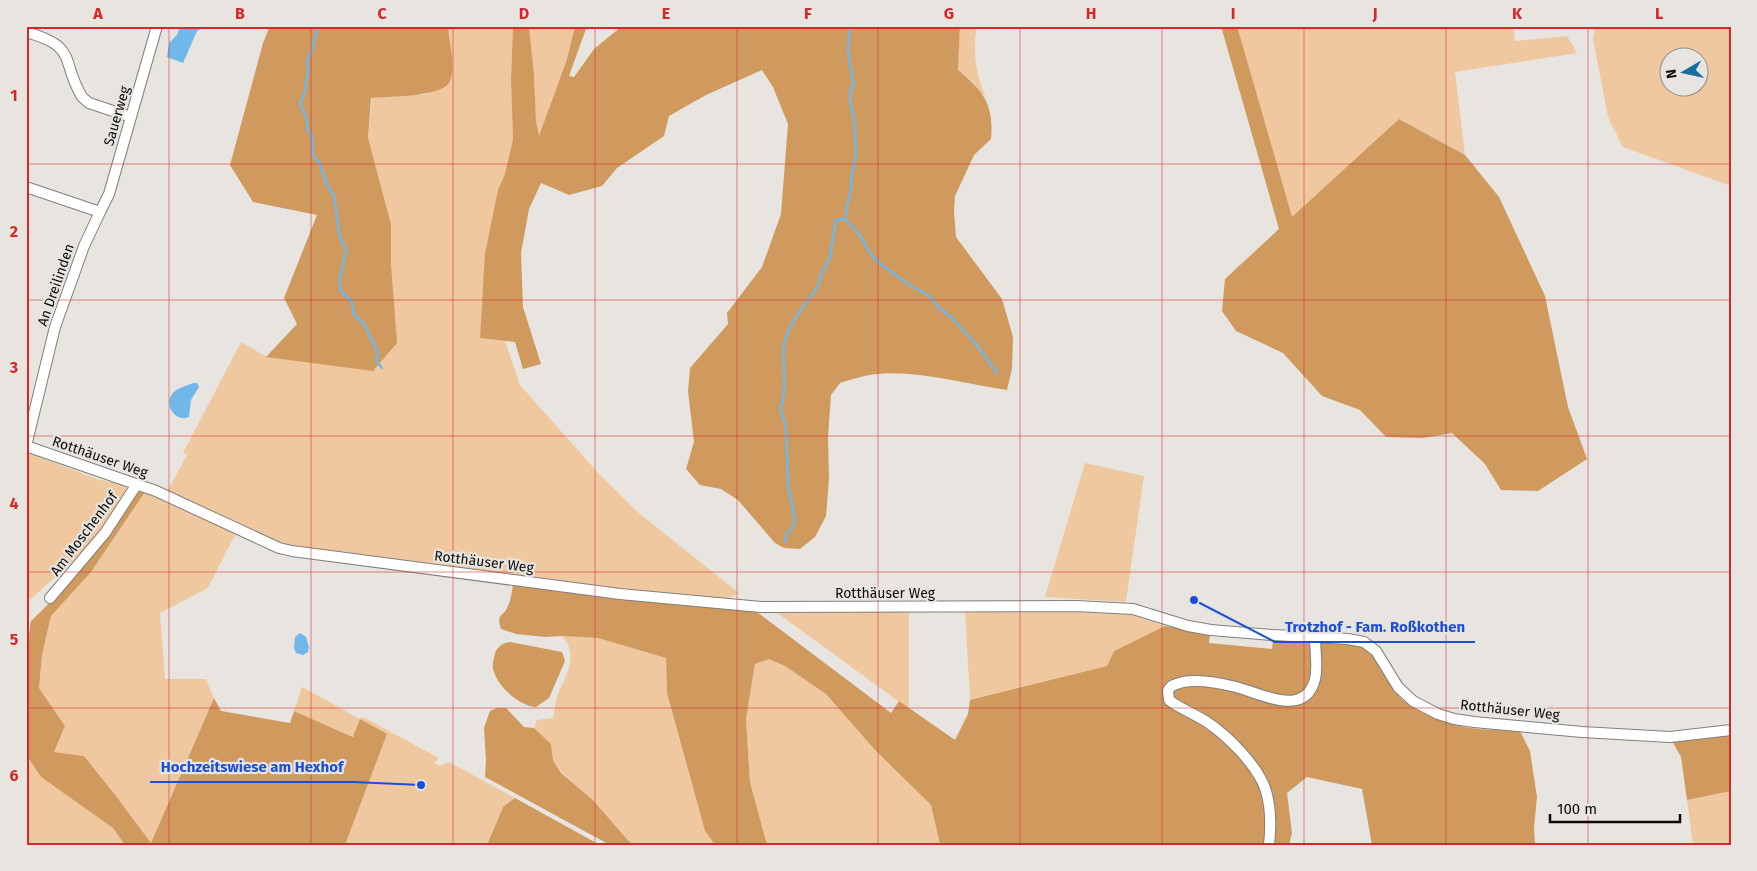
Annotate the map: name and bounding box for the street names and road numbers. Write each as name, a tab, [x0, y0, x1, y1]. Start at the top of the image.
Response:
street label: Sauerweg	[100, 83, 134, 148]
street label: An Dreilinden	[34, 242, 78, 328]
street label: Rotthäuser Weg	[50, 433, 151, 482]
street label: Am Moschenhof	[47, 487, 122, 580]
street label: Rotthäuser Weg	[433, 547, 535, 577]
street label: Rotthäuser Weg	[835, 585, 936, 602]
street label: Rotthäuser Weg	[1459, 696, 1561, 724]

